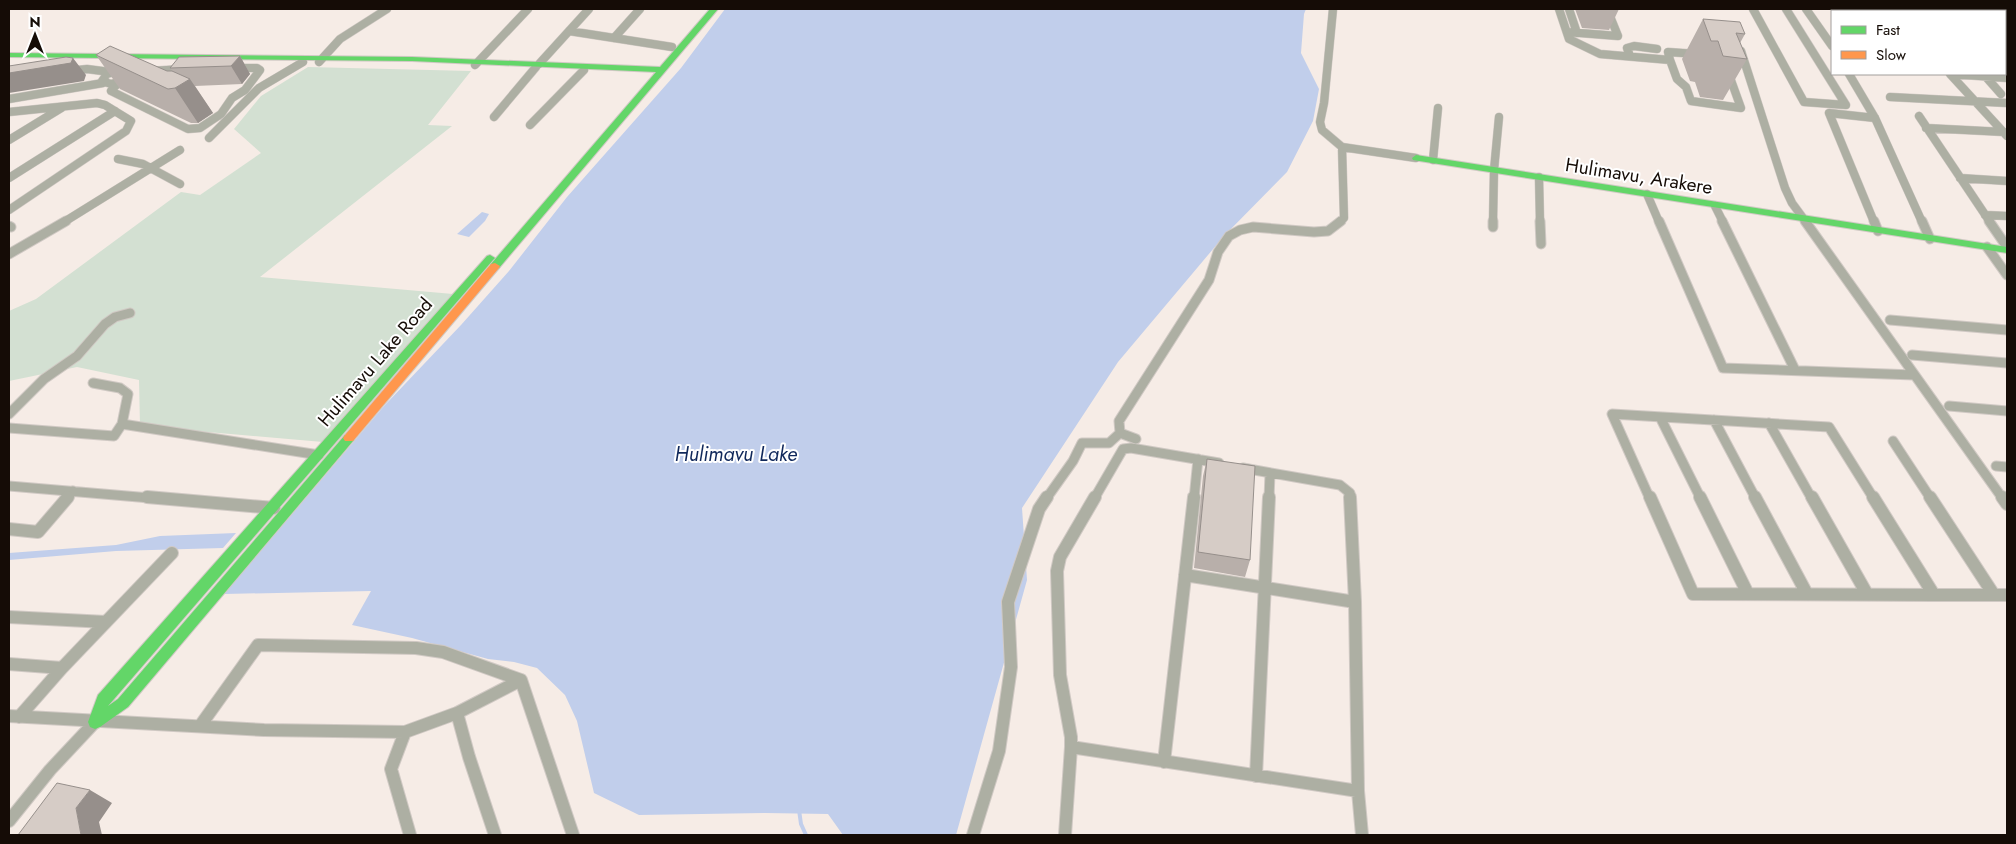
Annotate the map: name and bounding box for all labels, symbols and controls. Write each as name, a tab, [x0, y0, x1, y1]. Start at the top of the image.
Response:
north arrow	[10, 10, 60, 60]
legend	[1831, 10, 2006, 75]
text: N	[29, 12, 41, 32]
text: Fast	[1876, 19, 1900, 41]
text: Slow	[1876, 44, 1907, 66]
street label: Hulimavu, Arakere	[1563, 151, 1715, 201]
street label: Hulimavu Lake Road	[311, 292, 439, 432]
water label: Hulimavu Lake	[675, 440, 797, 469]

